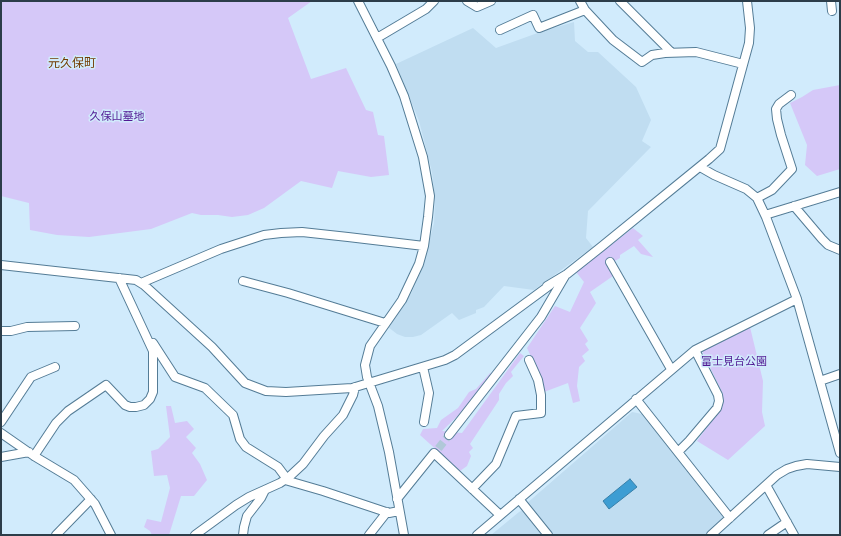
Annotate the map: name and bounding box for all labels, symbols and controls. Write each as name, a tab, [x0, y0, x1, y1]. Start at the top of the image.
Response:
district label: 元久保町	[48, 57, 96, 71]
park label: 久保山墓地	[90, 110, 144, 124]
park label: 富士見台公園	[701, 355, 767, 369]

